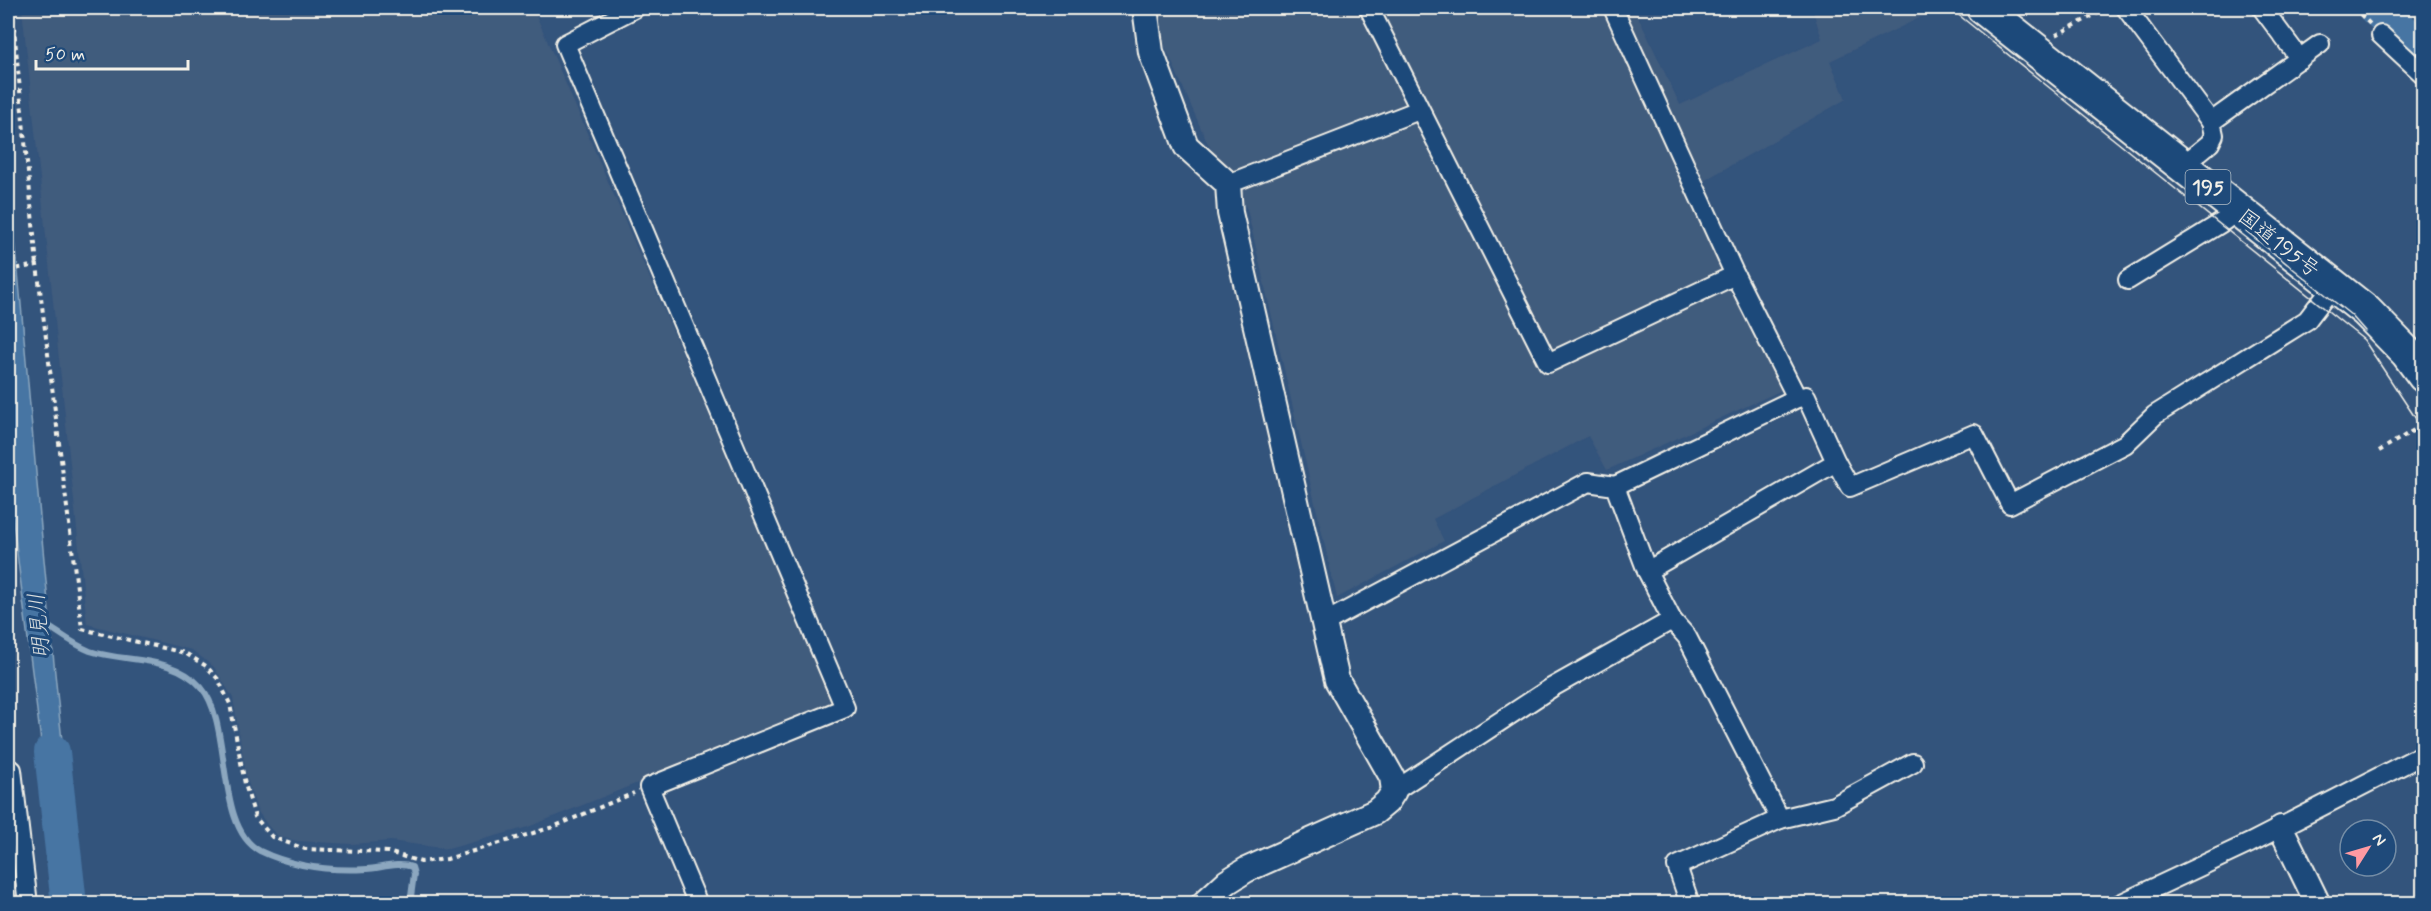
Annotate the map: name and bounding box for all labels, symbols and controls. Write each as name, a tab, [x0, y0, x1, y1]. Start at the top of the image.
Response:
scale bar	[36, 33, 188, 71]
text: 50 m	[45, 43, 85, 67]
road number: 195	[2186, 170, 2230, 204]
street label: 国道195号	[2232, 203, 2325, 285]
water label: 明見川	[23, 592, 57, 660]
north arrow	[2338, 818, 2398, 878]
text: N	[2367, 829, 2390, 850]

